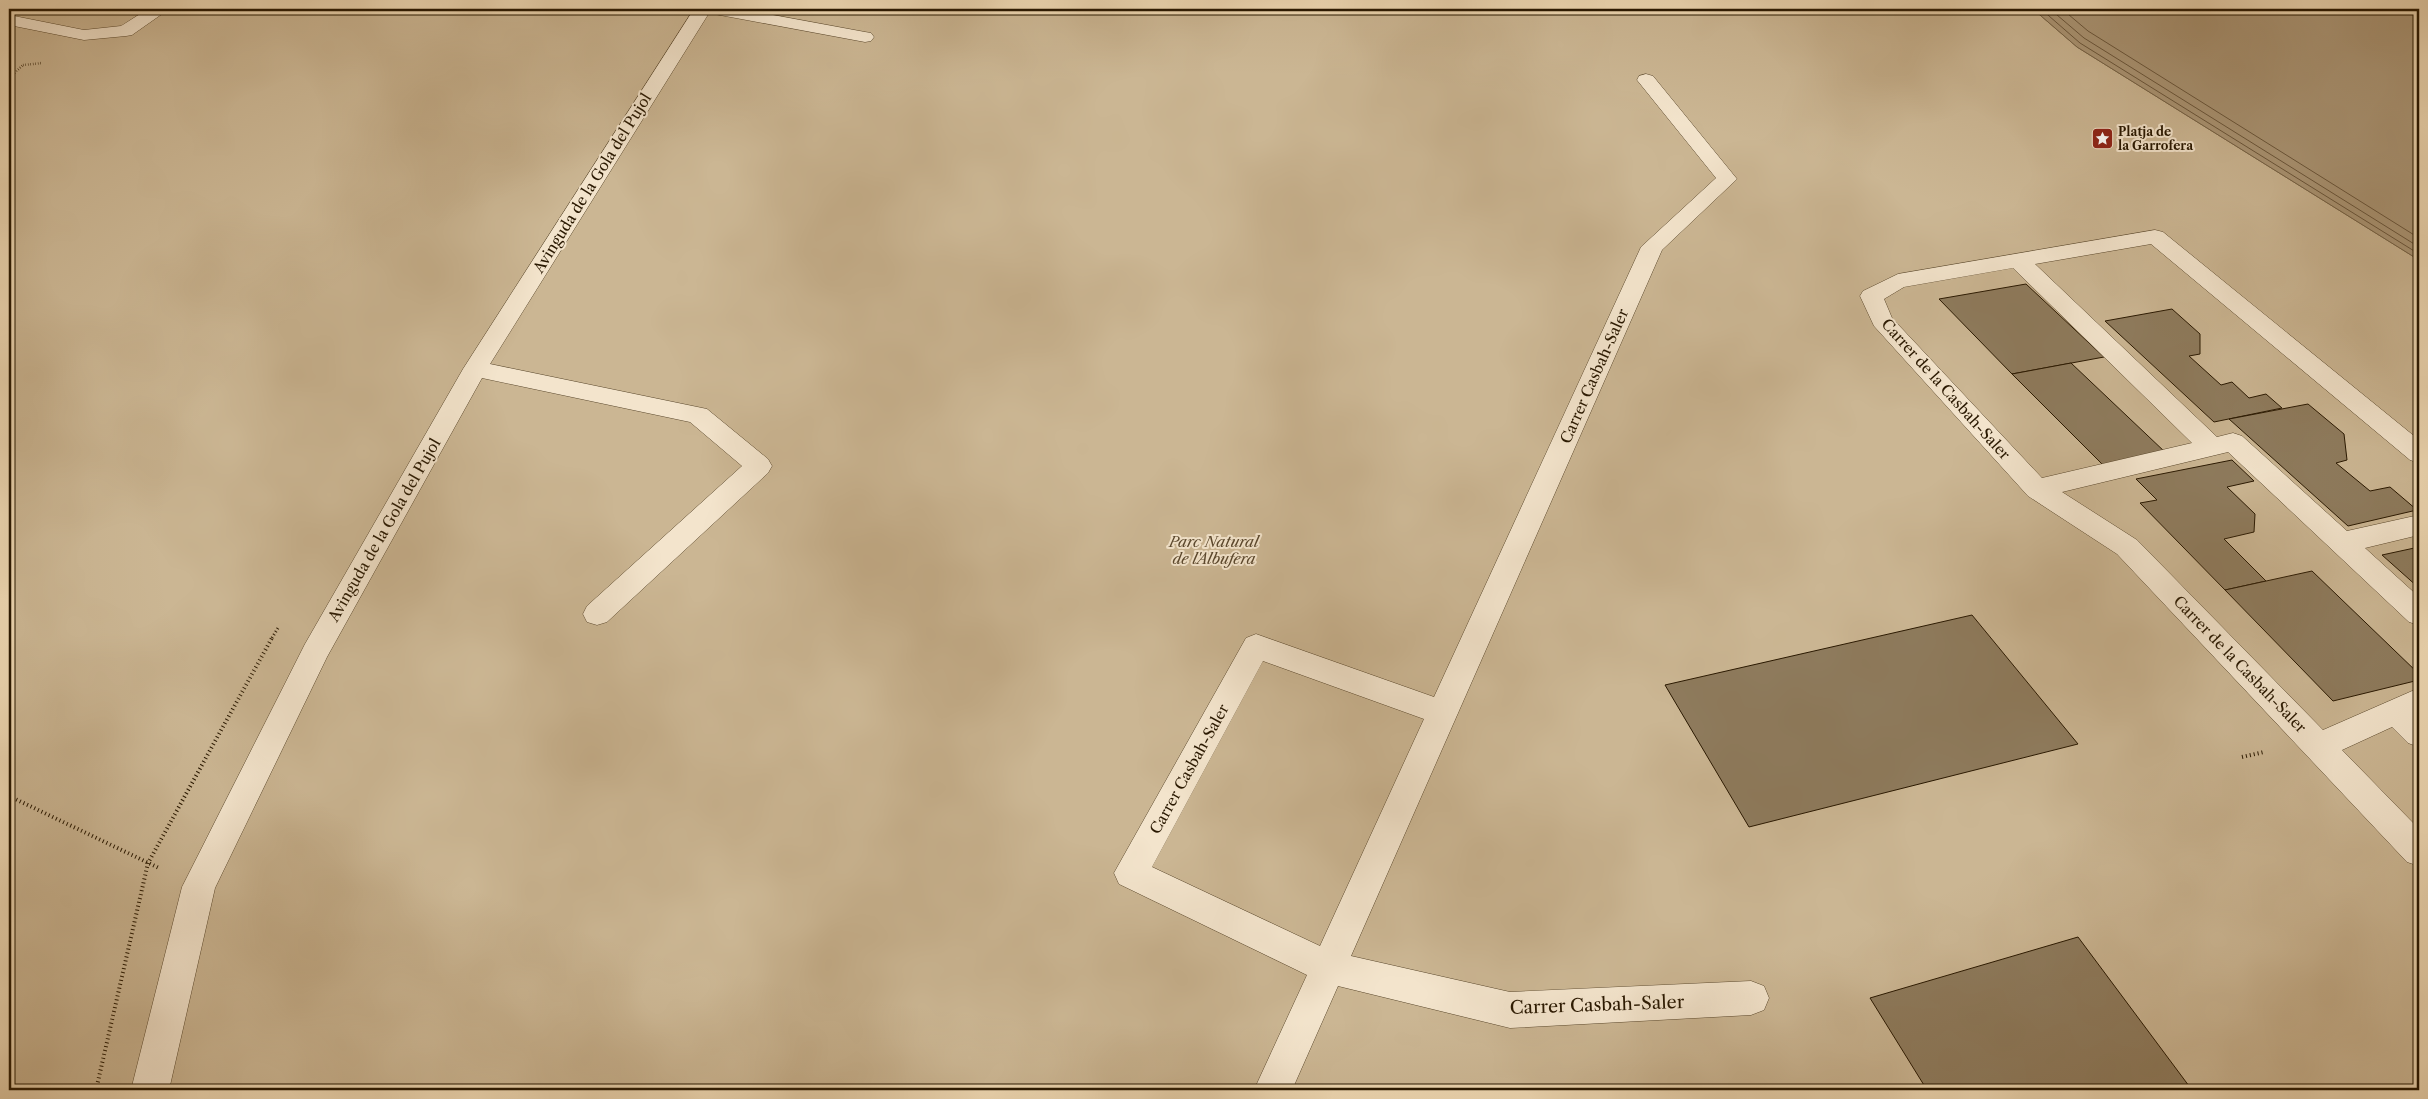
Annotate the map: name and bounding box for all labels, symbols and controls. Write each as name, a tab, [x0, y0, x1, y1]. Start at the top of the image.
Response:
street label: Avinguda de la Gola del Pujol	[528, 89, 656, 277]
place label: Platja de la Garrofera	[2118, 124, 2194, 153]
place icon: Platja de la Garrofera	[2090, 126, 2114, 150]
street label: Carrer Casbah-Saler	[1556, 305, 1633, 446]
street label: Carrer de la Casbah-Saler	[1878, 315, 2015, 464]
street label: Avinguda de la Gola del Pujol	[323, 434, 445, 626]
park label: Parc Natural de l'Albufera	[1168, 532, 1261, 568]
street label: Carrer de la Casbah-Saler	[2170, 591, 2311, 737]
street label: Carrer Casbah-Saler	[1145, 700, 1233, 837]
street label: Carrer Casbah-Saler	[1509, 991, 1685, 1019]

